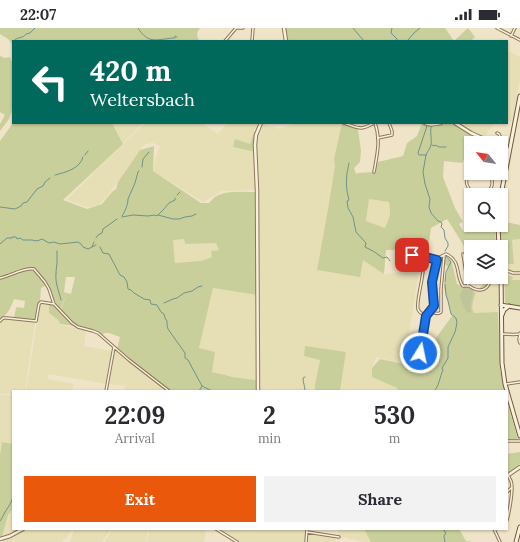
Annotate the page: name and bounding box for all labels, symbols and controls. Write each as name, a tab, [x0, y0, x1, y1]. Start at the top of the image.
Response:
text: 22:07	[20, 5, 56, 24]
text: 420 m	[90, 53, 171, 89]
icon: left	[24, 56, 76, 108]
text: Weltersbach	[90, 88, 195, 111]
north arrow	[464, 136, 508, 180]
map controls	[464, 136, 508, 284]
button: search	[464, 188, 508, 232]
pin	[395, 238, 429, 272]
button: layers	[464, 240, 508, 284]
icon: arrive	[401, 244, 423, 266]
position arrow	[399, 332, 441, 374]
text: 22:09	[105, 400, 165, 431]
text: 2	[263, 400, 276, 431]
text: 530	[374, 400, 415, 431]
text: Arrival	[115, 430, 155, 447]
text: min	[258, 430, 281, 447]
text: m	[389, 430, 400, 447]
button: Exit	[24, 476, 256, 522]
button: Share	[264, 476, 496, 522]

